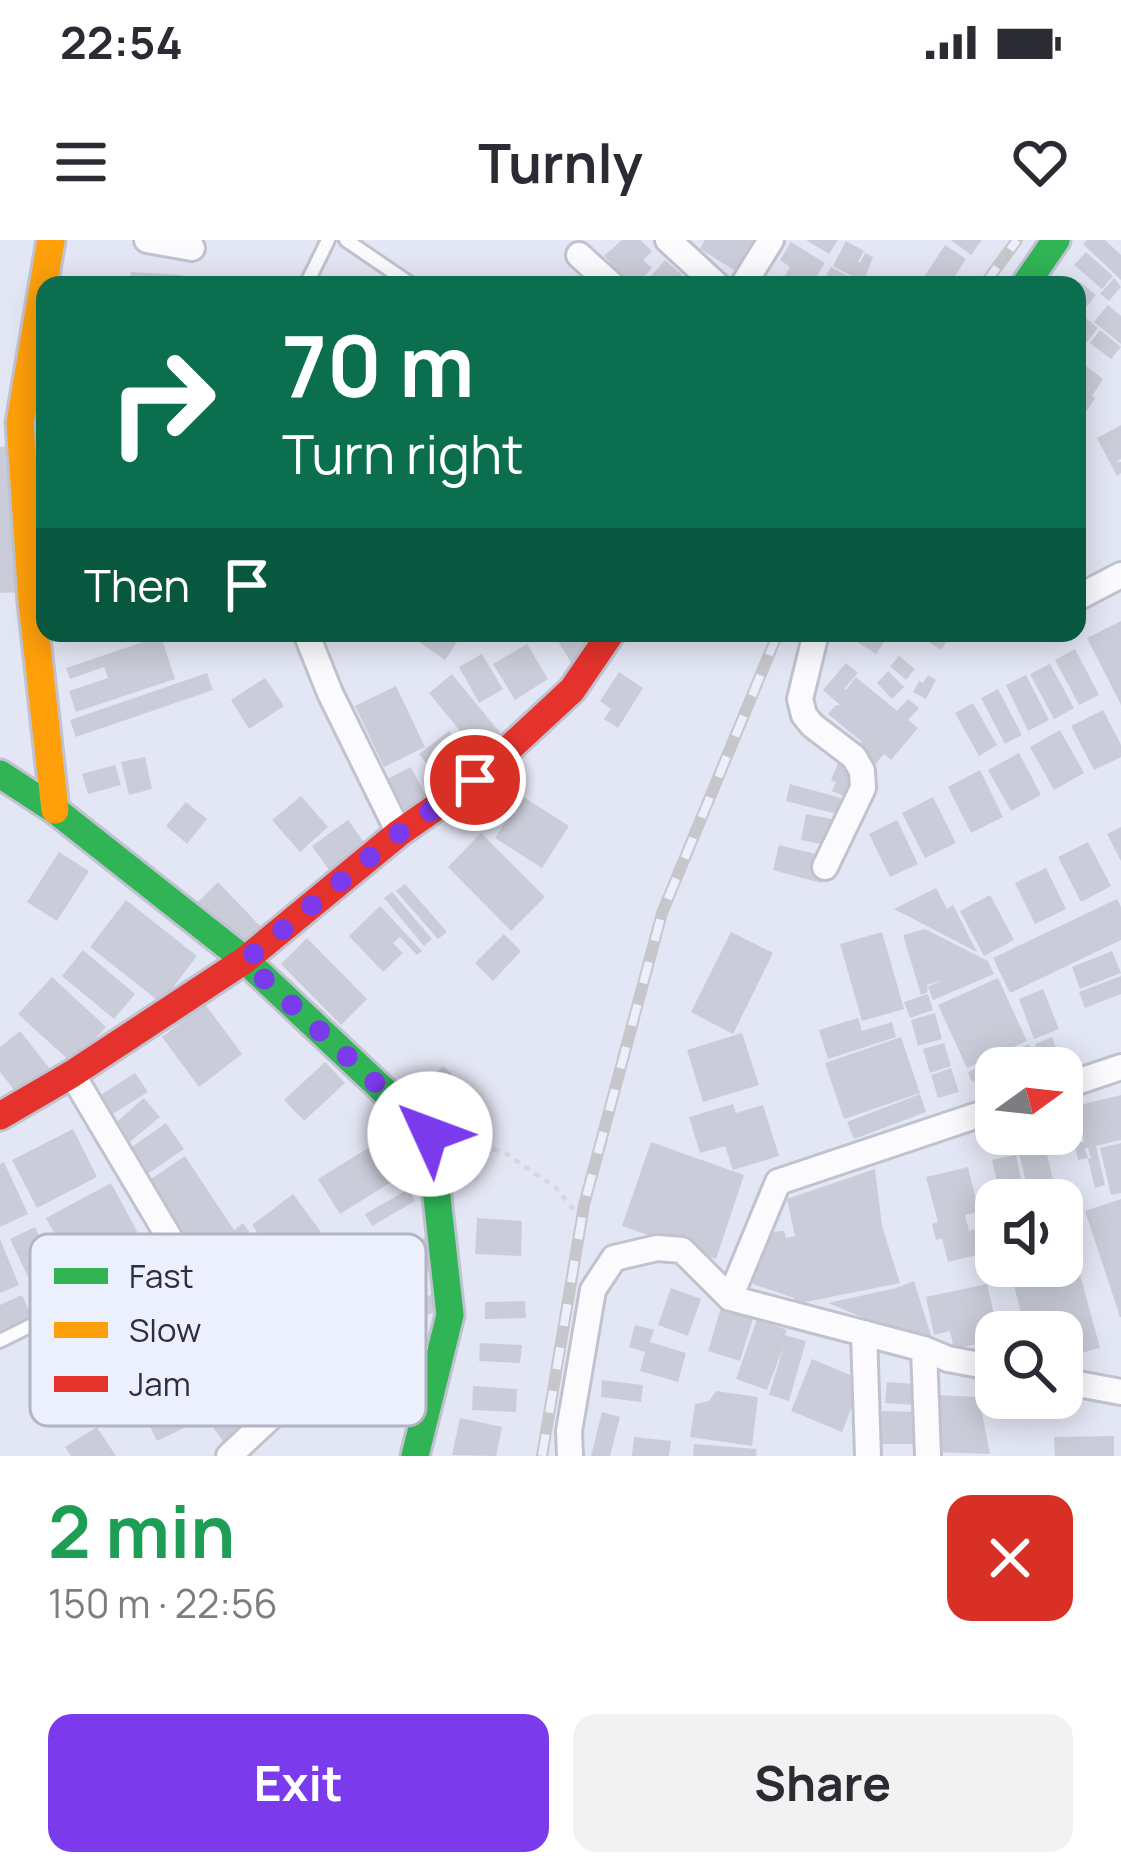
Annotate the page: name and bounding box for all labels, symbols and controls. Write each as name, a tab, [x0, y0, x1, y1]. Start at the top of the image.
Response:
text: 22:54	[60, 11, 183, 73]
text: Turnly	[478, 125, 643, 199]
icon: menu	[48, 129, 114, 195]
icon: heart	[1007, 129, 1073, 195]
text: 70 m	[282, 307, 474, 422]
icon: right	[84, 324, 240, 480]
text: Turn right	[282, 416, 524, 490]
icon: arrive	[214, 552, 280, 618]
text: Then	[84, 554, 190, 616]
pin	[424, 729, 526, 831]
icon: arrive	[442, 747, 508, 813]
north arrow	[975, 1047, 1083, 1155]
map controls	[975, 1047, 1083, 1419]
position arrow	[367, 1071, 493, 1197]
button: sound	[975, 1179, 1083, 1287]
legend	[30, 1234, 426, 1426]
text: Fast	[129, 1253, 194, 1298]
text: Slow	[129, 1307, 201, 1352]
button: search	[975, 1311, 1083, 1419]
text: Jam	[129, 1361, 191, 1406]
text: 2 min	[48, 1481, 235, 1580]
button: close	[947, 1495, 1073, 1621]
text: 150 m · 22:56	[48, 1576, 278, 1630]
button: Exit	[48, 1714, 549, 1852]
button: Share	[573, 1714, 1073, 1852]

